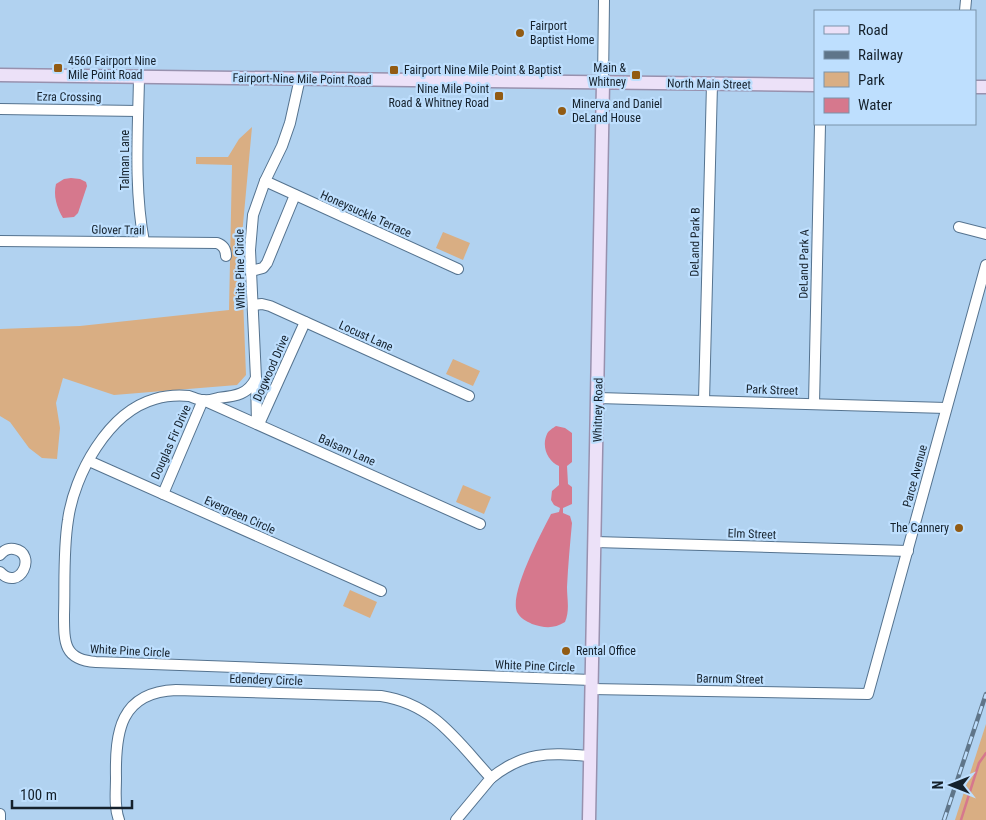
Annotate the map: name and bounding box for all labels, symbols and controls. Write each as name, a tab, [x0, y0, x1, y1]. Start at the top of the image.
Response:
legend	[814, 10, 976, 125]
place label: Fairport Baptist Home	[530, 19, 595, 47]
text: Road	[858, 21, 888, 39]
marker: Fairport Baptist Home	[514, 27, 526, 39]
text: Railway	[858, 46, 903, 64]
place label: 4560 Fairport Nine Mile Point Road	[68, 54, 156, 82]
place label: Main & Whitney	[588, 61, 626, 89]
marker: 4560 Fairport Nine Mile Point Road	[52, 62, 64, 74]
place label: Fairport Nine Mile Point & Baptist	[404, 63, 562, 77]
marker: Fairport Nine Mile Point & Baptist	[388, 64, 400, 76]
marker: Main & Whitney	[630, 69, 642, 81]
street label: Fairport-Nine Mile Point Road	[232, 71, 372, 87]
text: Park	[858, 71, 885, 89]
street label: North Main Street	[667, 76, 751, 92]
place label: Nine Mile Point Road & Whitney Road	[388, 82, 489, 110]
street label: Ezra Crossing	[36, 89, 102, 105]
marker: Nine Mile Point Road & Whitney Road	[493, 90, 505, 102]
text: Water	[858, 96, 893, 114]
place label: Minerva and Daniel DeLand House	[572, 97, 662, 125]
marker: Minerva and Daniel DeLand House	[556, 105, 568, 117]
street label: Talman Lane	[118, 129, 132, 190]
street label: Honeysuckle Terrace	[318, 188, 414, 241]
street label: DeLand Park B	[687, 207, 703, 277]
street label: Glover Trail	[91, 223, 145, 237]
street label: White Pine Circle	[232, 228, 248, 309]
street label: DeLand Park A	[796, 229, 812, 299]
street label: Locust Lane	[337, 318, 396, 354]
street label: Dogwood Drive	[250, 332, 292, 403]
street label: Whitney Road	[590, 378, 606, 442]
street label: Park Street	[746, 382, 799, 398]
street label: Douglas Fir Drive	[148, 402, 194, 481]
street label: Balsam Lane	[316, 431, 378, 469]
street label: Parce Avenue	[900, 443, 930, 509]
street label: Evergreen Circle	[202, 493, 278, 537]
place label: The Cannery	[890, 521, 949, 535]
marker: The Cannery	[953, 522, 965, 534]
street label: Elm Street	[727, 526, 777, 542]
street label: White Pine Circle	[90, 642, 171, 660]
place label: Rental Office	[576, 644, 636, 658]
marker: Rental Office	[560, 645, 572, 657]
street label: White Pine Circle	[495, 658, 576, 674]
street label: Barnum Street	[696, 671, 764, 687]
street label: Edendery Circle	[229, 672, 303, 688]
north arrow	[926, 760, 976, 810]
scale bar	[12, 778, 132, 810]
text: N	[930, 781, 946, 789]
text: 100 m	[20, 786, 57, 804]

